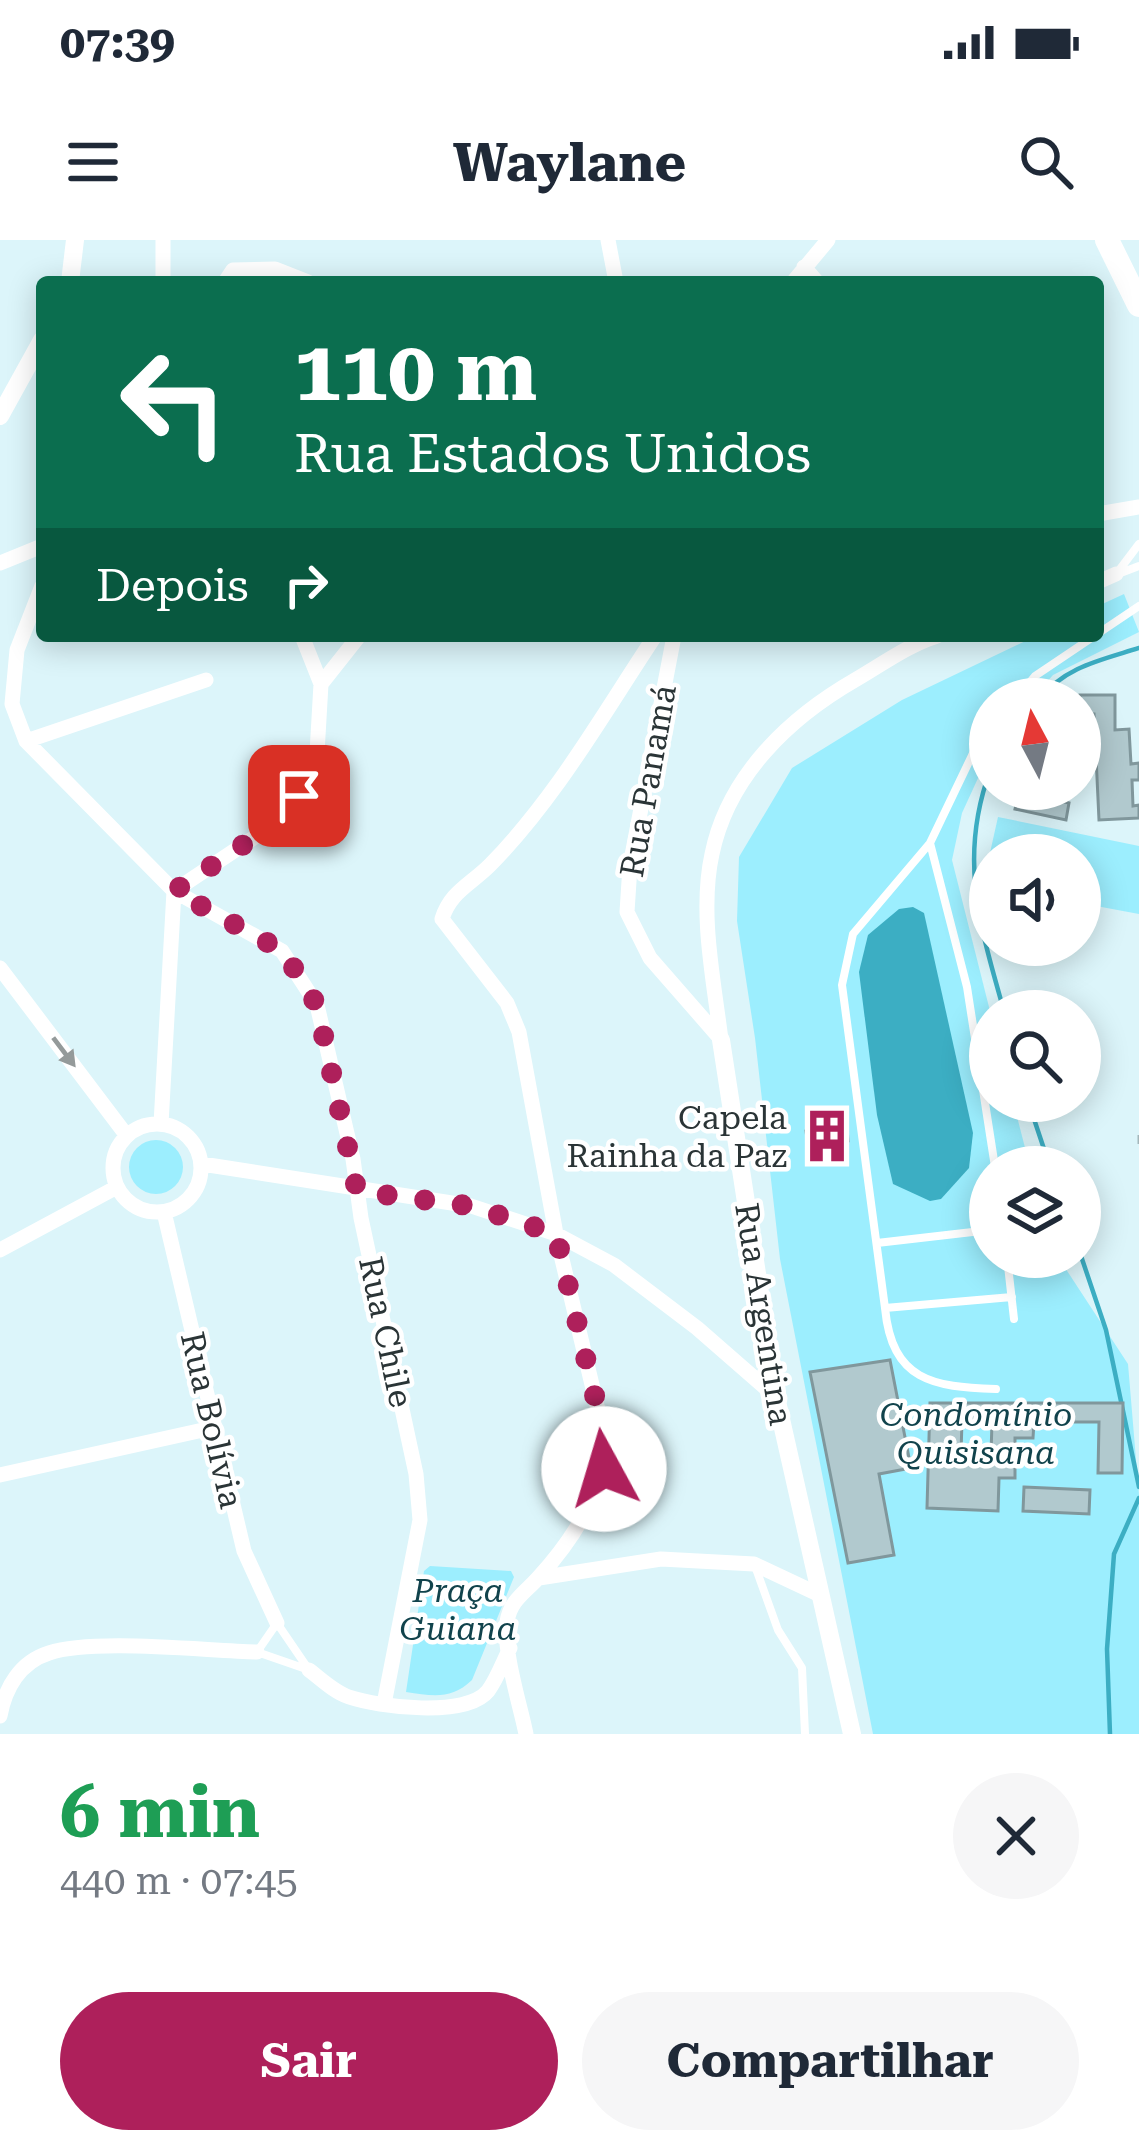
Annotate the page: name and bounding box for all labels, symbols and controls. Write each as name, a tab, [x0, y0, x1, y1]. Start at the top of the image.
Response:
text: 07:39	[60, 16, 175, 69]
icon: menu	[60, 129, 126, 195]
icon: search	[1013, 129, 1079, 195]
text: Waylane	[453, 131, 686, 194]
text: 110 m	[294, 322, 537, 420]
icon: left	[96, 324, 252, 480]
text: Rua Estados Unidos	[294, 422, 811, 485]
icon: right	[273, 552, 339, 618]
text: Depois	[96, 559, 249, 612]
north arrow	[969, 678, 1101, 810]
map controls	[969, 678, 1101, 1278]
street label: Rua Panamá	[612, 682, 684, 880]
pin	[248, 745, 350, 847]
icon: arrive	[266, 763, 332, 829]
button: sound	[969, 834, 1101, 966]
button: search	[969, 990, 1101, 1122]
one-way arrow	[51, 1037, 75, 1068]
place label: Capela Rainha da Paz	[567, 1098, 787, 1175]
building icon: Capela Rainha da Paz	[798, 1107, 856, 1165]
button: layers	[969, 1146, 1101, 1278]
street label: Rua Argentina	[727, 1200, 801, 1428]
street label: Rua Chile	[351, 1253, 421, 1411]
street label: Rua Bolívia	[173, 1328, 251, 1512]
park label: Condomínio Quisisana	[880, 1395, 1072, 1472]
position arrow	[541, 1406, 667, 1532]
park label: Praça Guiana	[400, 1571, 516, 1648]
text: 6 min	[60, 1770, 260, 1855]
button: close	[953, 1773, 1079, 1899]
text: 440 m · 07:45	[60, 1858, 298, 1904]
button: Sair	[60, 1992, 558, 2130]
button: Compartilhar	[582, 1992, 1079, 2130]

